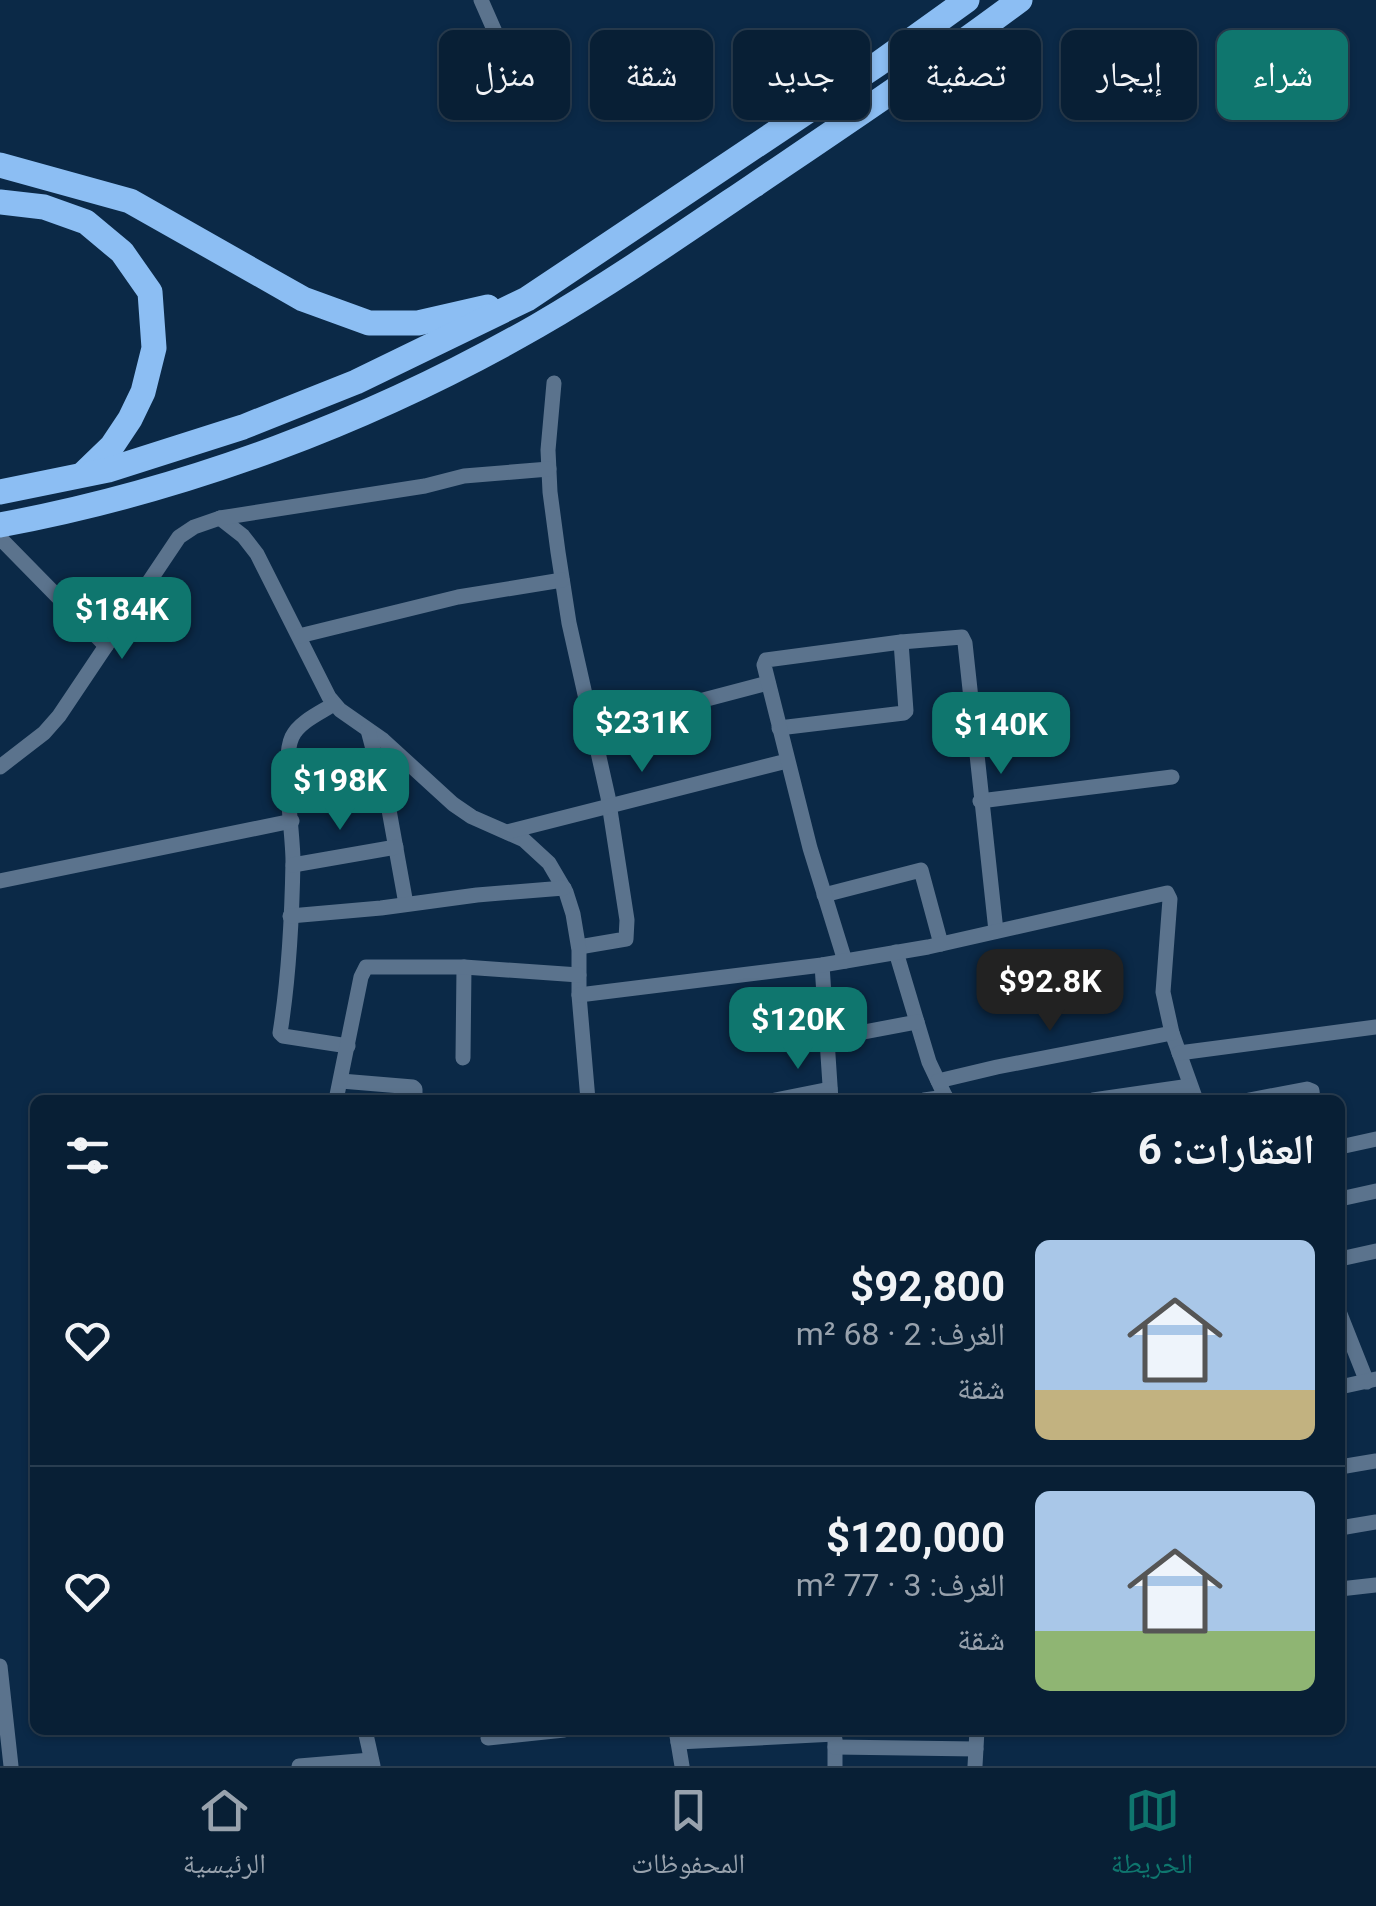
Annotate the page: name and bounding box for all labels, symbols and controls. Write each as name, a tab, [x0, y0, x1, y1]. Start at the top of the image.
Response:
chip: منزل	[439, 30, 570, 120]
chip: شقة	[590, 30, 713, 120]
chip: جديد	[733, 30, 870, 120]
chip: تصفية	[890, 30, 1041, 120]
chip: إيجار	[1061, 30, 1197, 120]
chip: شراء	[1217, 30, 1348, 120]
pin: $184K	[52, 577, 192, 662]
text: $184K	[75, 590, 169, 628]
pin: $231K	[572, 690, 712, 775]
pin: $140K	[931, 692, 1071, 777]
text: $231K	[595, 703, 689, 741]
text: $140K	[954, 705, 1048, 743]
pin: $198K	[270, 748, 410, 833]
text: $198K	[293, 761, 387, 799]
pin: $92.8K	[969, 949, 1131, 1034]
text: $92.8K	[998, 962, 1102, 1000]
pin: $120K	[728, 987, 868, 1072]
text: $120K	[751, 1000, 845, 1038]
text: العقارات: 6	[1138, 1125, 1315, 1174]
icon: filters	[60, 1128, 115, 1183]
text: $92,800	[850, 1262, 1005, 1311]
icon: home	[1115, 1280, 1235, 1400]
icon: heart	[60, 1313, 115, 1368]
text: الغرف: 2 · 68 m²	[796, 1315, 1005, 1353]
text: شقة	[957, 1369, 1005, 1407]
text: $120,000	[826, 1513, 1005, 1562]
icon: home	[1115, 1531, 1235, 1651]
icon: heart	[60, 1564, 115, 1619]
text: الغرف: 3 · 77 m²	[796, 1566, 1005, 1604]
text: شقة	[957, 1620, 1005, 1658]
tab: الرئيسية	[183, 1783, 266, 1891]
tab: المحفوظات	[631, 1783, 745, 1891]
tab: الخريطة	[1111, 1783, 1193, 1891]

